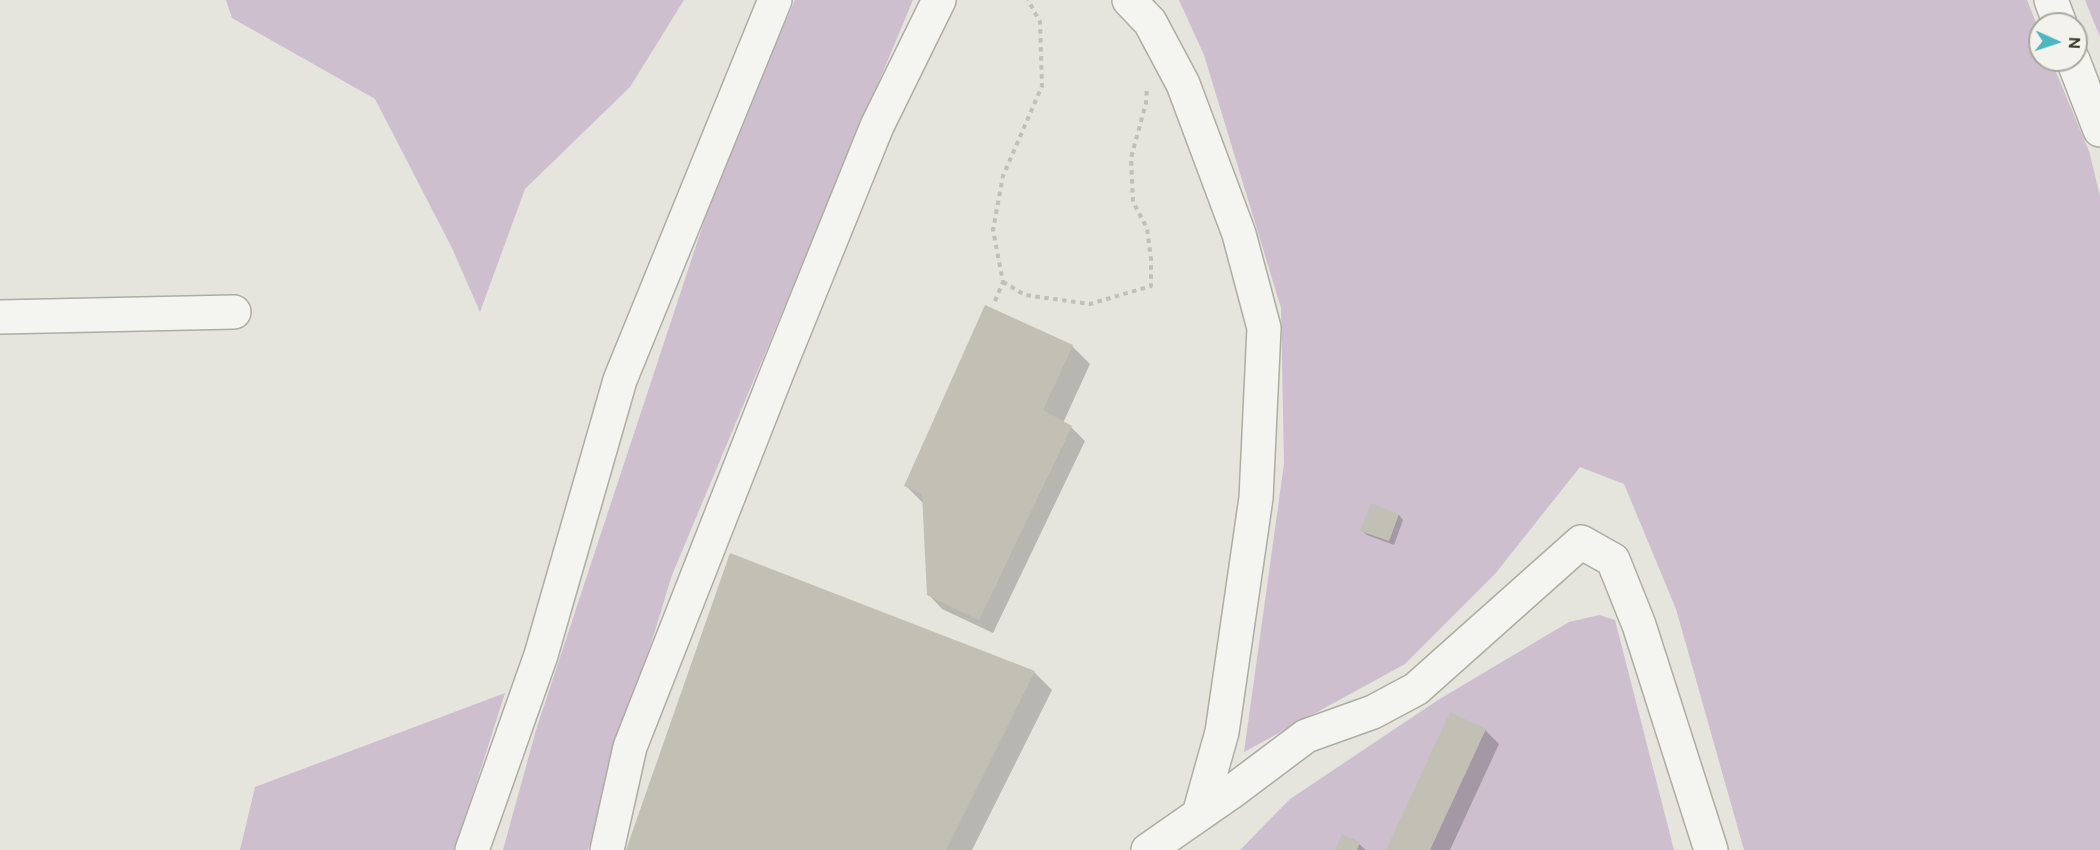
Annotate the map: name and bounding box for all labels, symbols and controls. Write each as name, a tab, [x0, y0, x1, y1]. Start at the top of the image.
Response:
north arrow	[2028, 12, 2088, 72]
text: N	[2064, 36, 2085, 49]

